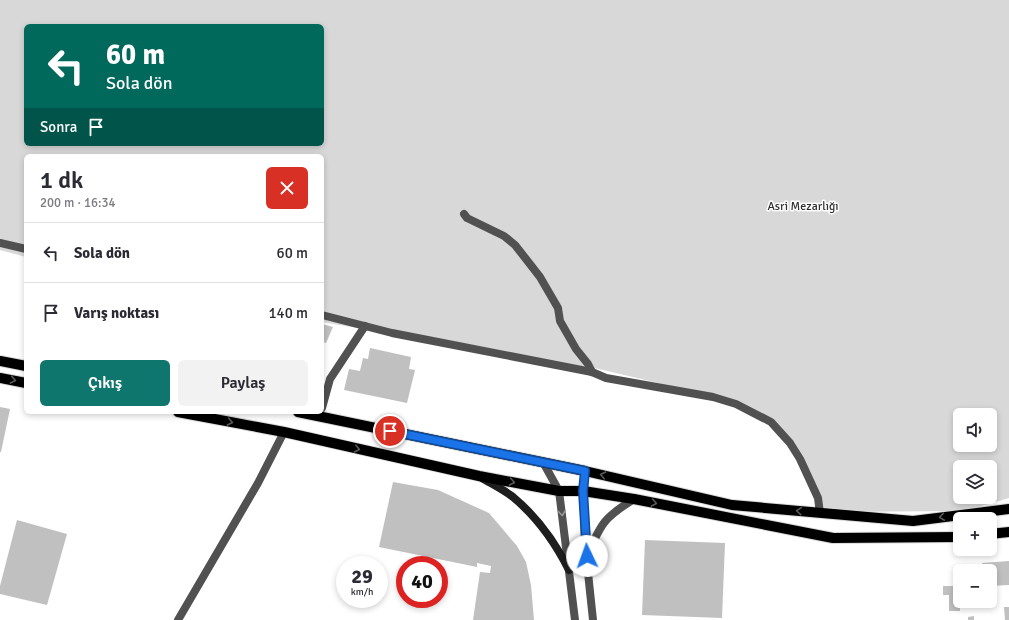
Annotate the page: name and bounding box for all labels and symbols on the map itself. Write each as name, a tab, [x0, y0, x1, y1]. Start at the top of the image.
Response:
park label: Asri Mezarlığı	[768, 199, 838, 214]
one-way arrow	[10, 376, 16, 384]
pin	[373, 414, 407, 448]
one-way arrow	[227, 417, 233, 426]
one-way arrow	[354, 444, 361, 452]
one-way arrow	[600, 472, 606, 480]
one-way arrow	[509, 477, 515, 486]
one-way arrow	[651, 498, 657, 507]
one-way arrow	[796, 506, 802, 515]
one-way arrow	[557, 510, 566, 516]
one-way arrow	[939, 512, 946, 521]
position arrow	[566, 535, 608, 577]
speed limit sign: 40	[396, 556, 448, 608]

